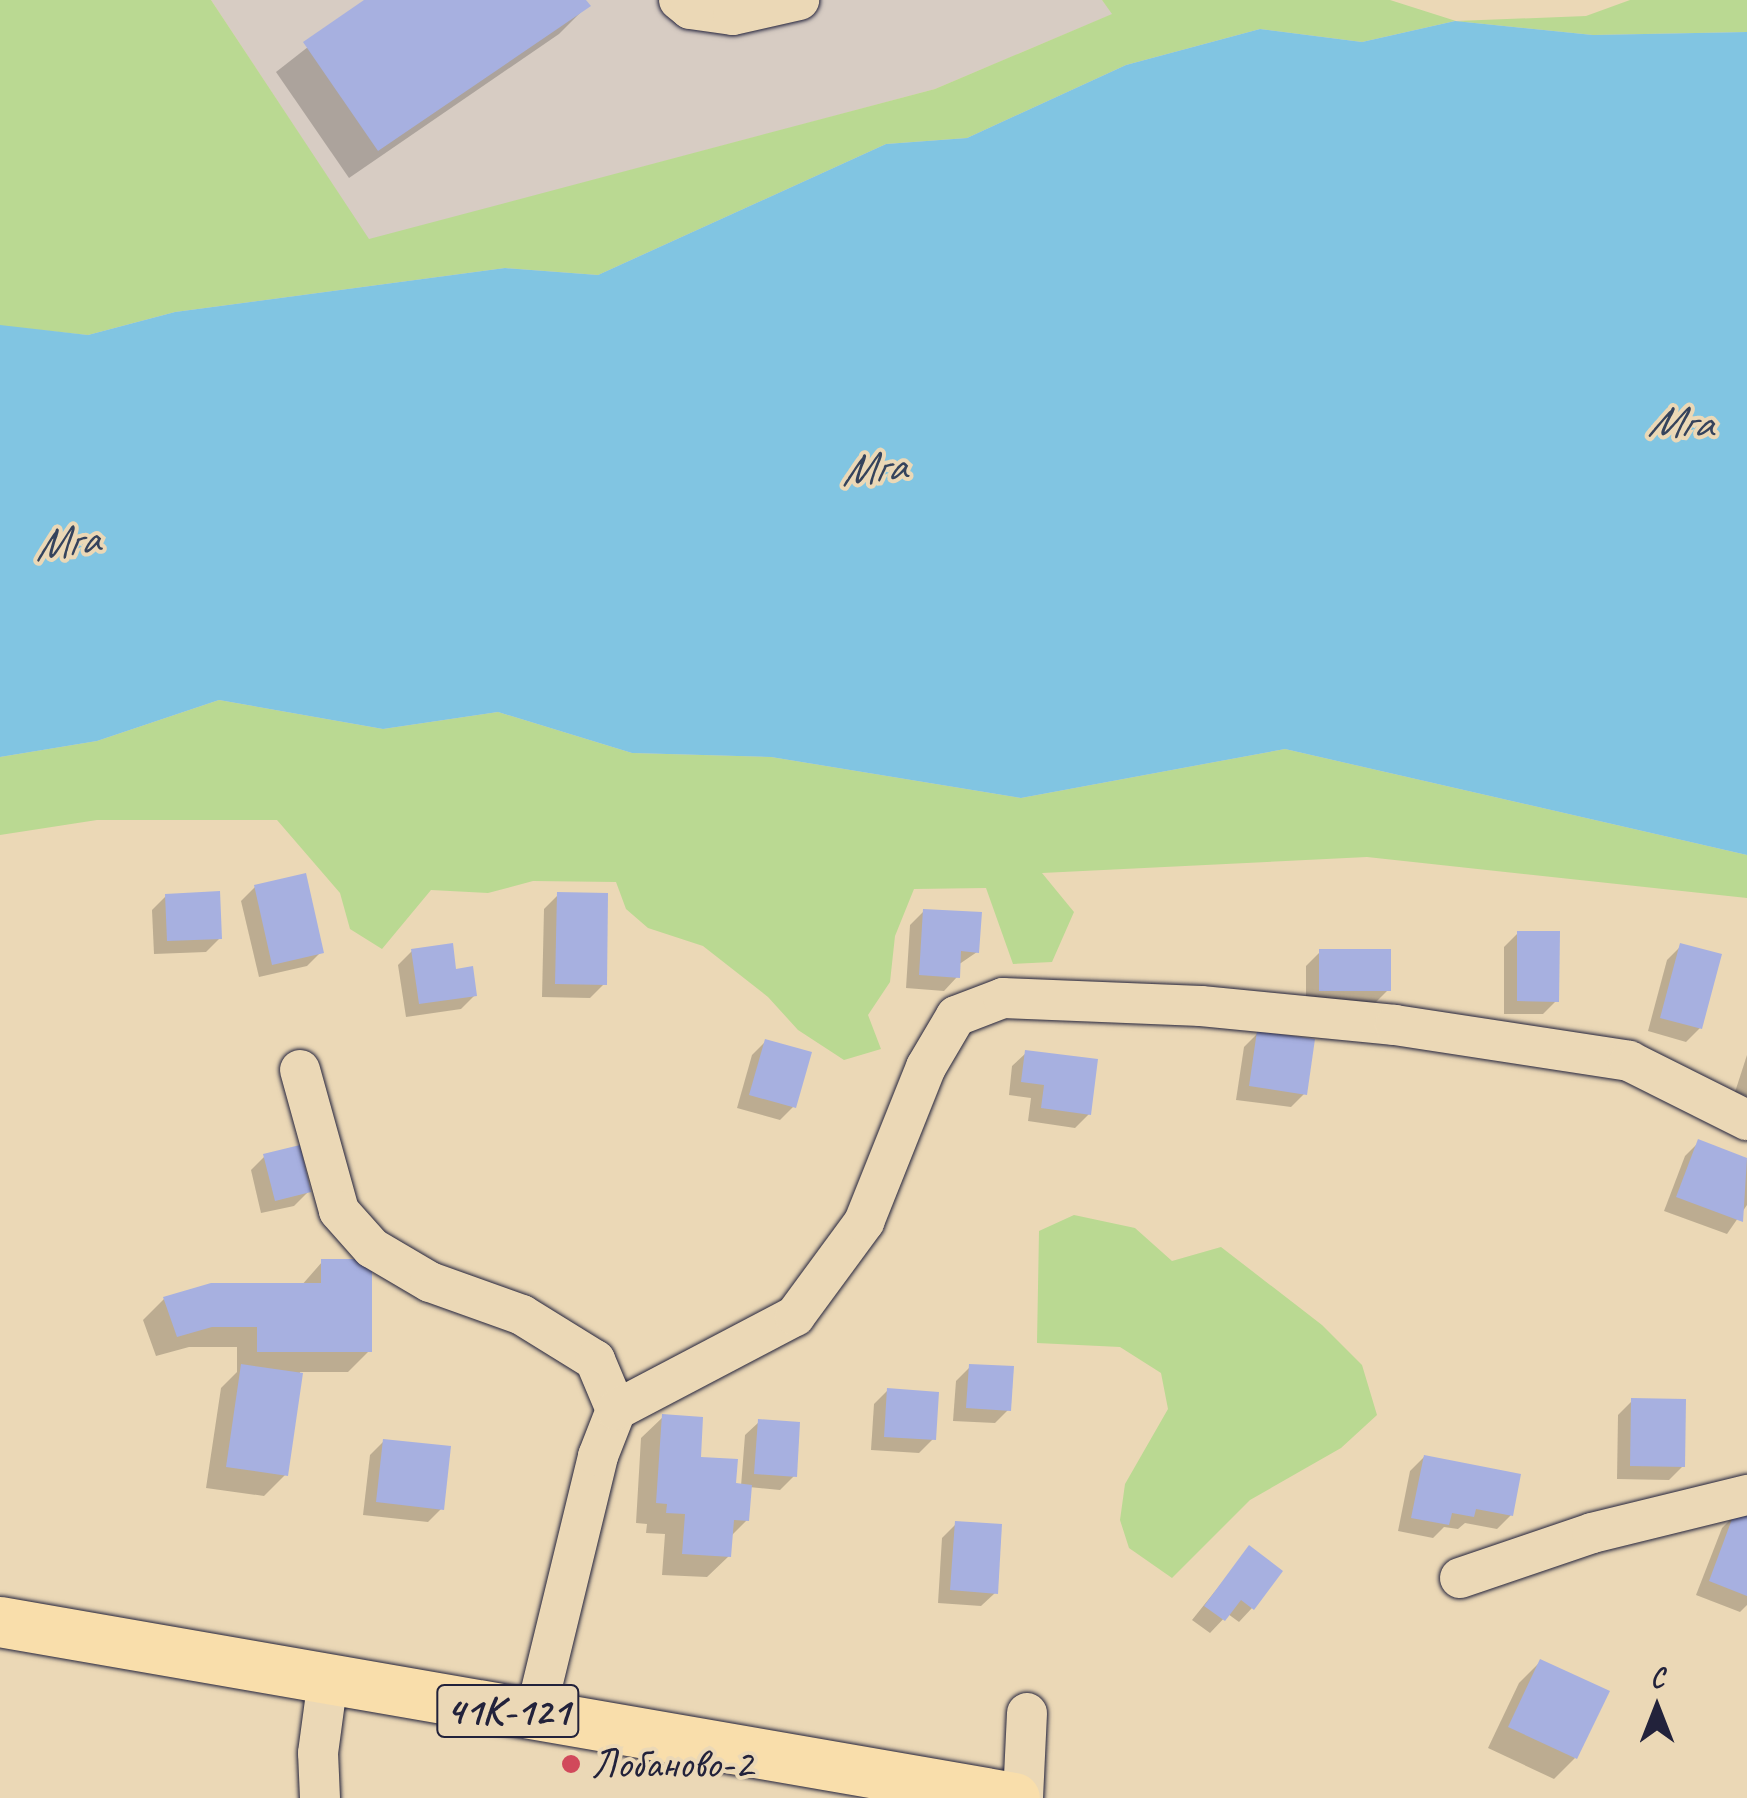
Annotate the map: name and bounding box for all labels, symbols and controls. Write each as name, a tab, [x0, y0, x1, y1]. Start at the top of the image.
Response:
water label: Мга	[1647, 394, 1713, 450]
water label: Мга	[838, 438, 908, 498]
water label: Мга	[31, 511, 101, 573]
north arrow	[1607, 1658, 1707, 1758]
text: С	[1650, 1660, 1664, 1695]
road number: 41К-121	[436, 1676, 580, 1746]
place label: Лобаново-2	[591, 1739, 753, 1789]
marker: Лобаново-2	[560, 1753, 582, 1775]

